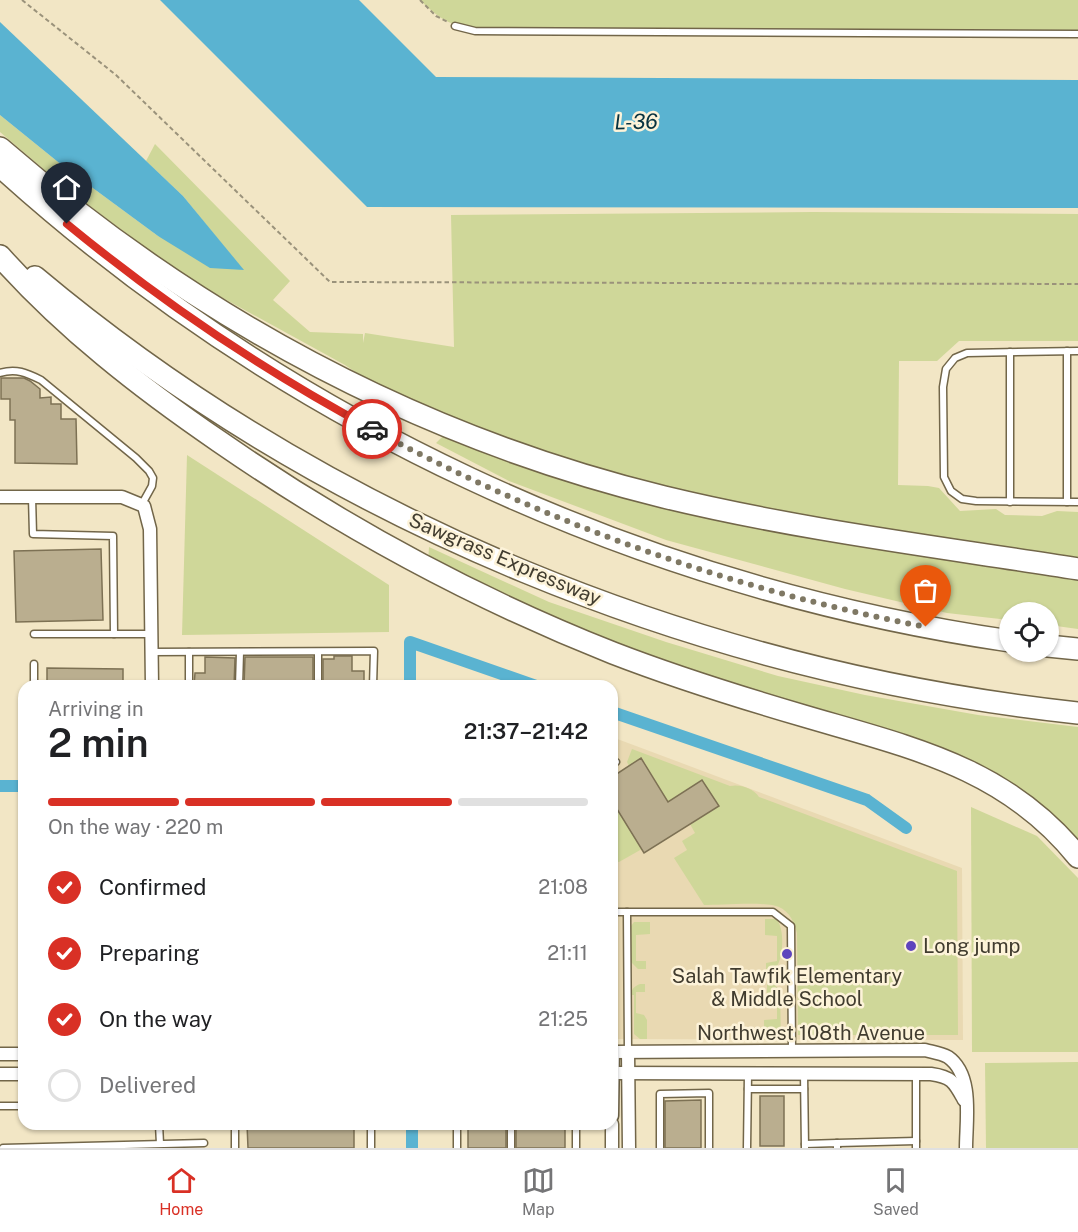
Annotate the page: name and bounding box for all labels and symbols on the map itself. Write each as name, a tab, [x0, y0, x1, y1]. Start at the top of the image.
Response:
water label: L-36	[614, 109, 658, 134]
pin	[41, 162, 92, 224]
courier	[342, 399, 402, 459]
street label: Sawgrass Expressway	[405, 508, 605, 611]
pin	[900, 565, 951, 627]
place label: Long jump	[923, 934, 1021, 958]
marker: Long jump	[904, 939, 918, 953]
marker: Salah Tawfik Elementary & Middle School	[780, 947, 794, 961]
place label: Salah Tawfik Elementary & Middle School	[672, 964, 902, 1011]
street label: Northwest 108th Avenue	[697, 1021, 925, 1045]

